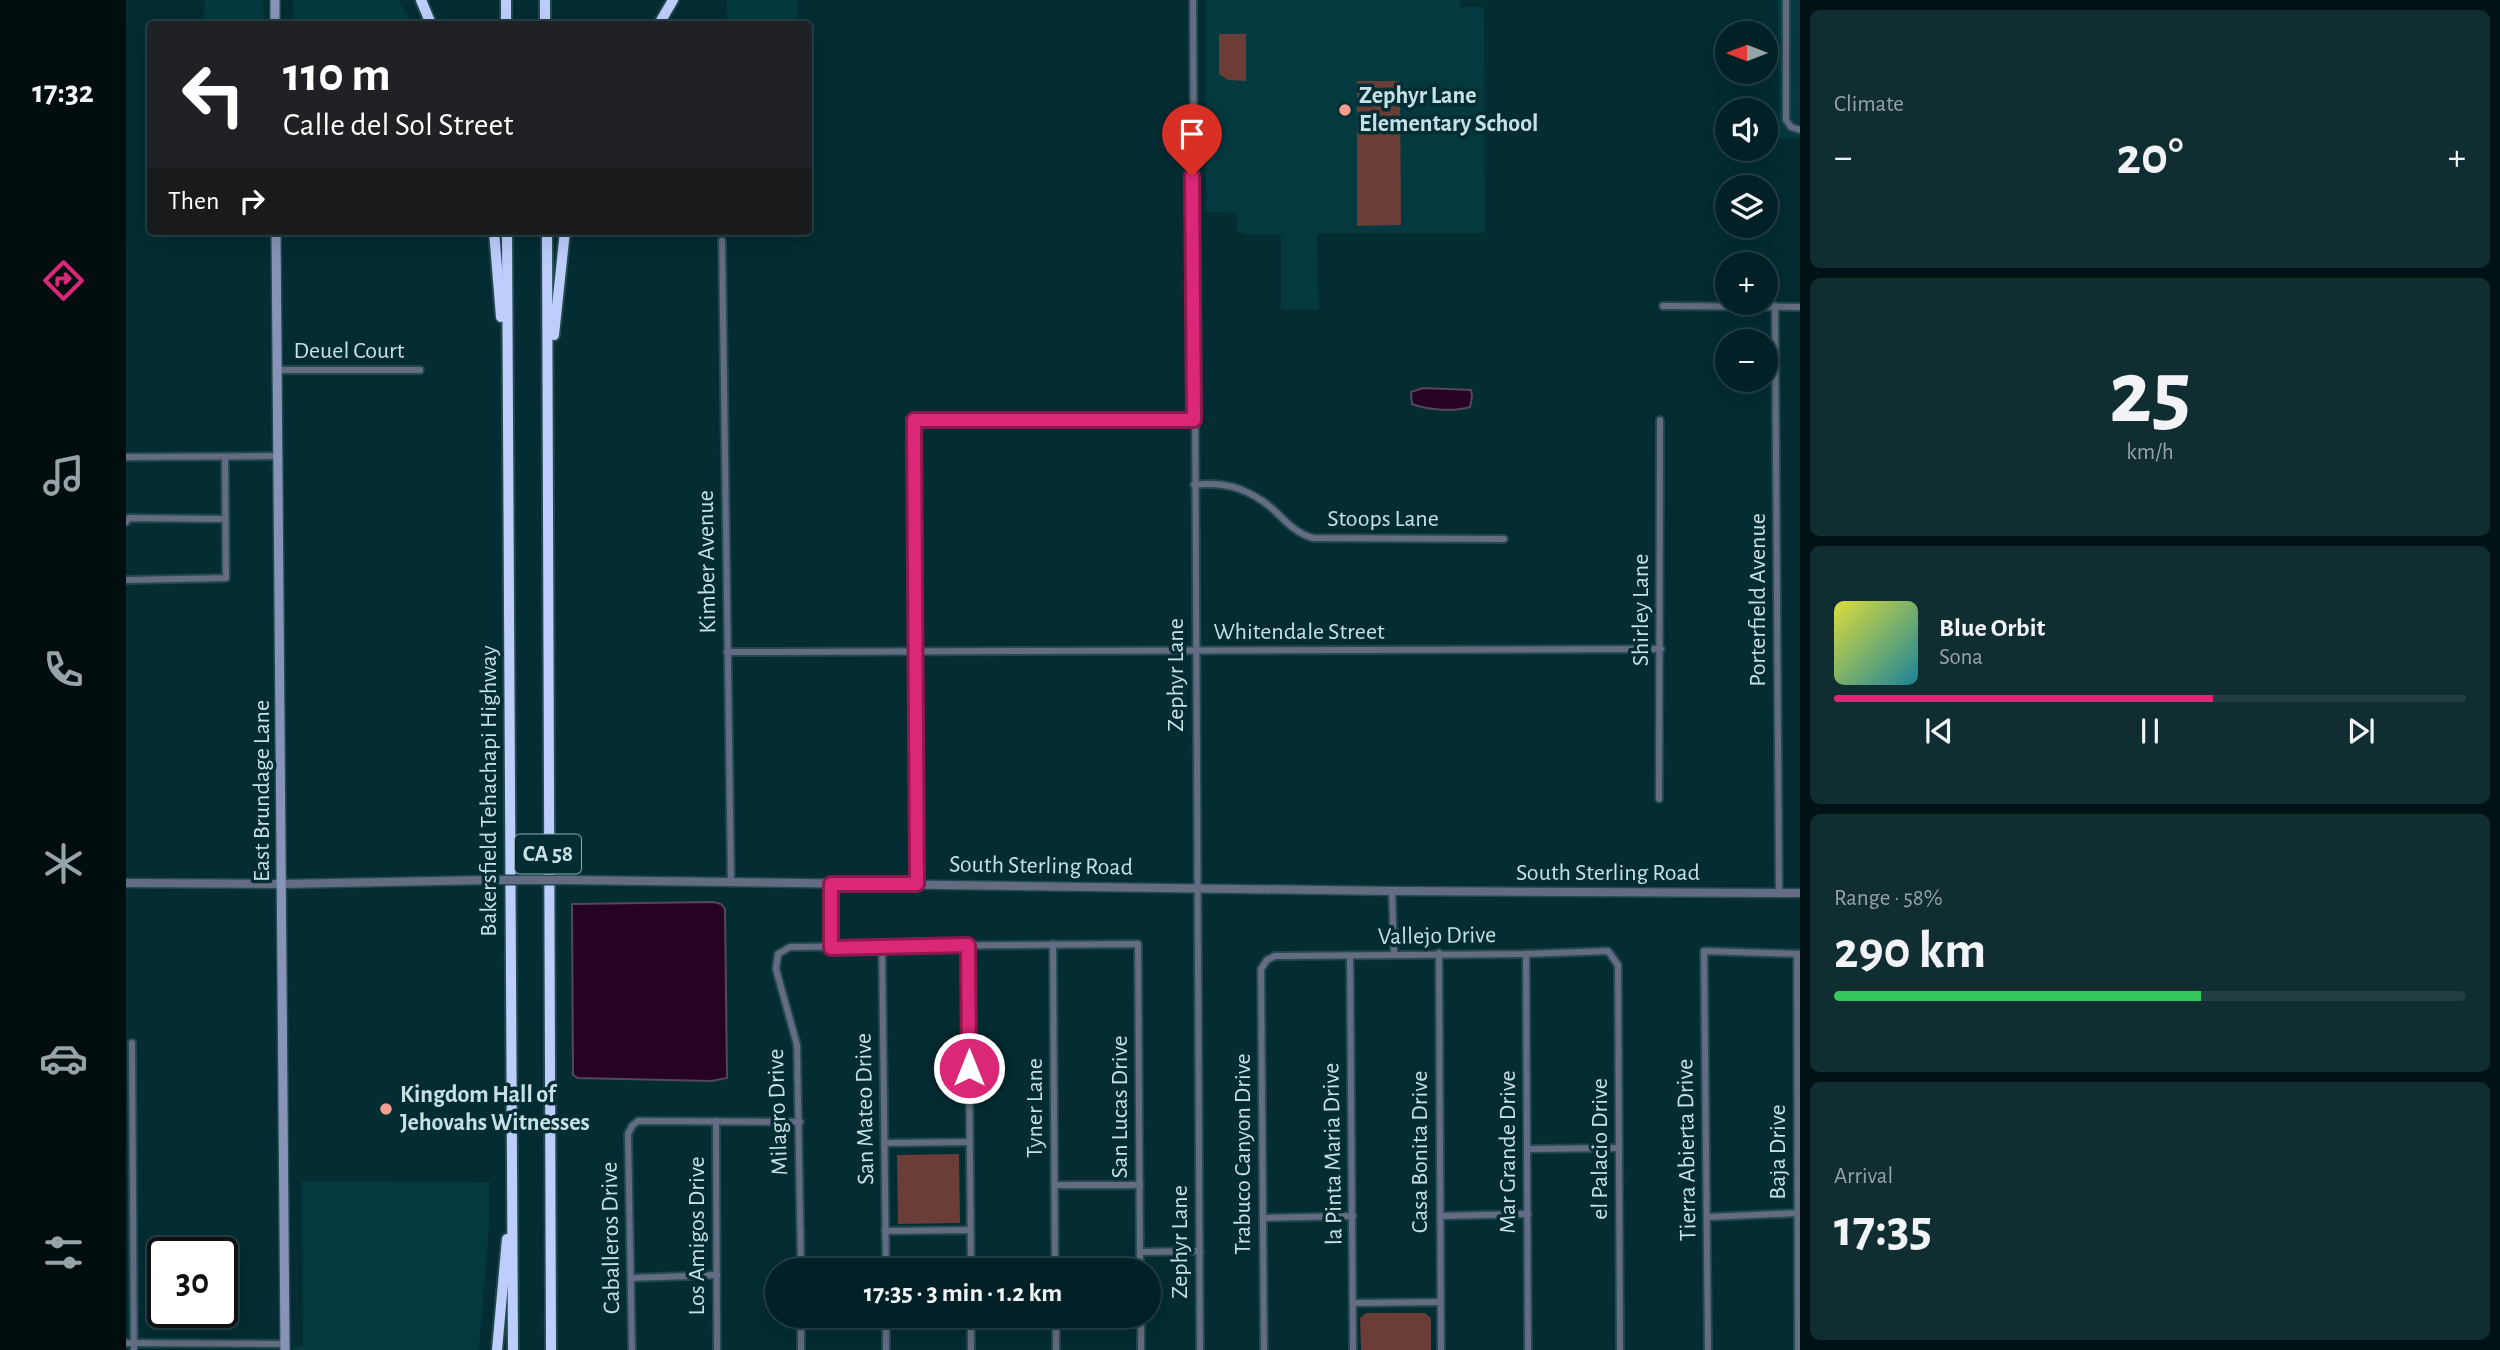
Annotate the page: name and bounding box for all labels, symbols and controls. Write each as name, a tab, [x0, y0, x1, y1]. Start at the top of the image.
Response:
north arrow	[1715, 21, 1778, 84]
map controls	[1715, 21, 1778, 392]
icon: left	[168, 49, 259, 140]
text: 110 m	[283, 51, 391, 100]
text: 17:32	[32, 76, 94, 108]
place label: Zephyr Lane Elementary School	[1359, 84, 1538, 136]
text: Climate	[1834, 93, 1904, 116]
button: sound	[1715, 98, 1778, 161]
marker: Zephyr Lane Elementary School	[1337, 102, 1353, 118]
pin	[1162, 104, 1222, 176]
text: Calle del Sol Street	[283, 109, 513, 141]
icon: arrive	[1173, 115, 1211, 153]
text: 20°	[2117, 131, 2183, 183]
text: −	[1834, 139, 1852, 177]
text: +	[2448, 139, 2466, 177]
button: layers	[1715, 175, 1778, 238]
icon: right	[233, 182, 271, 220]
text: Then	[168, 188, 219, 214]
button: +	[1715, 252, 1778, 315]
icon: directions	[39, 256, 88, 305]
button: −	[1715, 329, 1778, 392]
street label: Deuel Court	[294, 339, 405, 363]
text: 25	[2109, 348, 2191, 439]
text: km/h	[2126, 441, 2174, 464]
icon: music	[39, 451, 88, 500]
street label: Kimber Avenue	[694, 490, 720, 634]
street label: Stoops Lane	[1327, 507, 1439, 531]
street label: Porterfield Avenue	[1746, 513, 1770, 687]
street label: Shirley Lane	[1629, 554, 1653, 666]
text: Blue Orbit	[1939, 615, 2045, 641]
street label: Zephyr Lane	[1164, 618, 1188, 732]
street label: Whitendale Street	[1213, 620, 1385, 644]
icon: phone	[39, 645, 88, 694]
street label: Bakersfield Tehachapi Highway	[477, 645, 501, 937]
text: Sona	[1939, 646, 1983, 669]
street label: East Brundage Lane	[250, 700, 274, 882]
icon: previous	[1920, 712, 1958, 750]
icon: pause	[2131, 712, 2169, 750]
icon: next	[2342, 712, 2380, 750]
road number: CA 58	[515, 834, 581, 874]
icon: climate	[39, 839, 88, 888]
street label: South Sterling Road	[949, 852, 1133, 880]
street label: South Sterling Road	[1516, 861, 1700, 885]
text: Range · 58%	[1834, 887, 1943, 910]
street label: Vallejo Drive	[1378, 923, 1496, 949]
text: 290 km	[1834, 925, 1986, 977]
position arrow	[932, 1031, 1006, 1105]
street label: San Mateo Drive	[852, 1033, 878, 1185]
icon: car	[39, 1034, 88, 1083]
street label: San Lucas Drive	[1108, 1035, 1132, 1179]
street label: Milagro Drive	[764, 1048, 792, 1176]
street label: Trabuco Canyon Drive	[1231, 1053, 1255, 1255]
street label: Tyner Lane	[1023, 1058, 1047, 1158]
street label: Tierra Abierta Drive	[1673, 1059, 1701, 1241]
street label: la Pinta Maria Drive	[1319, 1063, 1347, 1245]
street label: Mar Grande Drive	[1496, 1070, 1520, 1234]
street label: Casa Bonita Drive	[1408, 1071, 1432, 1233]
street label: el Palacio Drive	[1588, 1078, 1612, 1220]
place label: Kingdom Hall of Jehovahs Witnesses	[400, 1083, 590, 1135]
marker: Kingdom Hall of Jehovahs Witnesses	[378, 1101, 394, 1117]
street label: Baja Drive	[1766, 1104, 1790, 1200]
street label: Los Amigos Drive	[685, 1156, 709, 1316]
street label: Caballeros Drive	[598, 1162, 624, 1314]
text: Arrival	[1834, 1165, 1893, 1188]
street label: Zephyr Lane	[1168, 1185, 1192, 1299]
text: 17:35	[1834, 1203, 1932, 1255]
icon: filters	[39, 1228, 88, 1277]
speed limit sign: 30	[147, 1237, 238, 1328]
text: 17:35 · 3 min · 1.2 km	[864, 1280, 1062, 1306]

